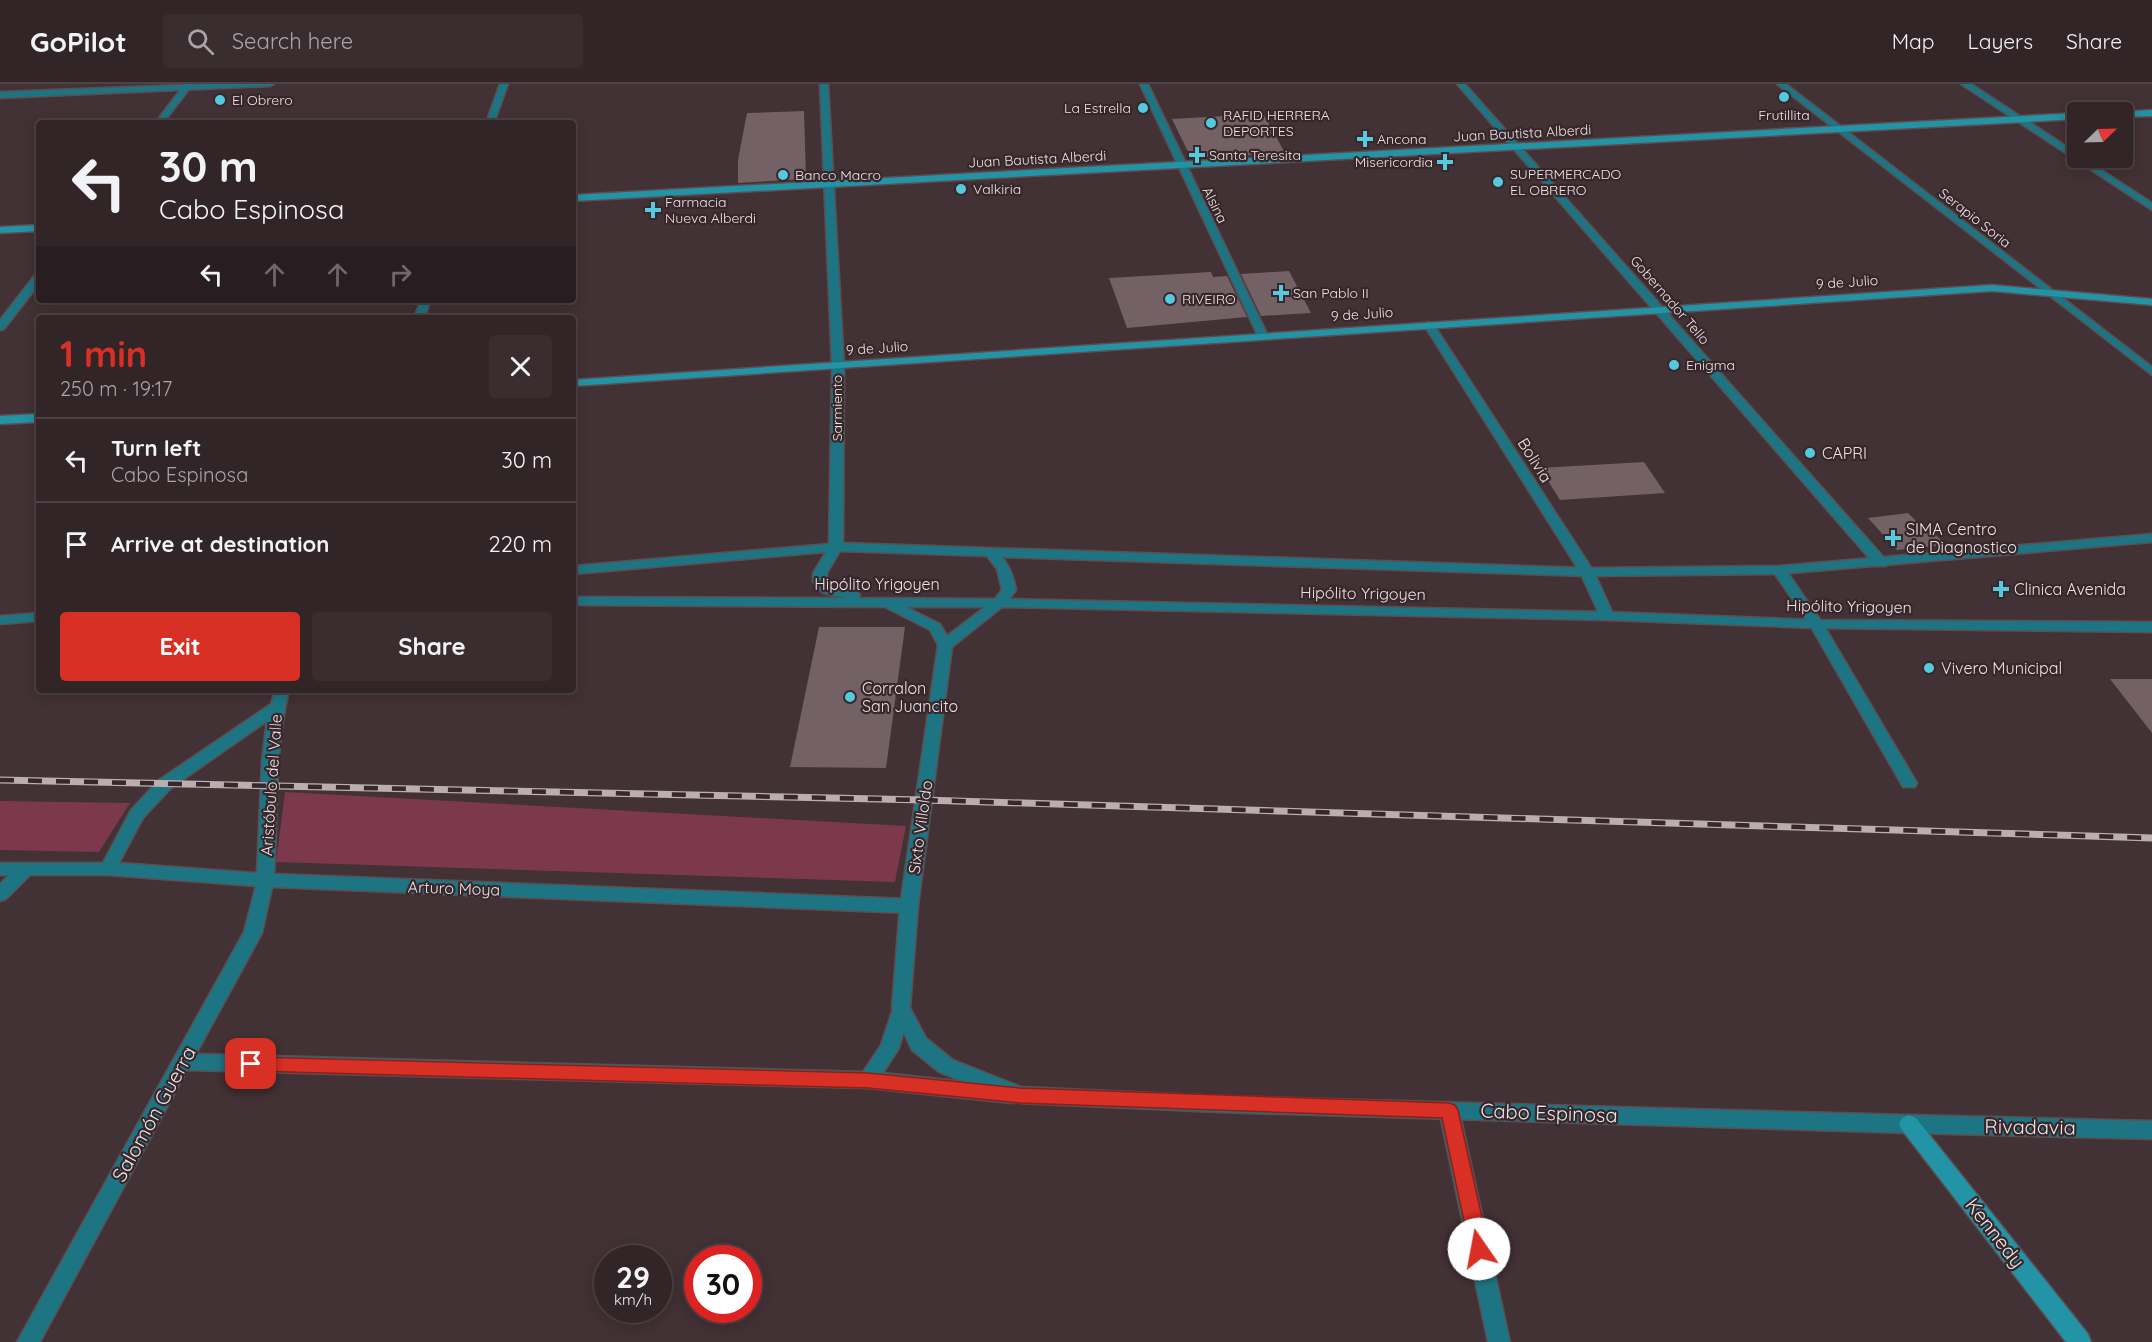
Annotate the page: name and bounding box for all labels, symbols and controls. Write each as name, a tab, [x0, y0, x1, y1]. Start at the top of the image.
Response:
search box	[163, 14, 583, 68]
text: GoPilot	[30, 24, 127, 59]
icon: search	[184, 25, 217, 58]
text: Search here	[232, 27, 353, 55]
text: Map	[1892, 28, 1935, 54]
text: Layers	[1968, 28, 2033, 54]
text: Share	[2066, 28, 2122, 54]
marker: Frutillita	[1777, 90, 1791, 104]
place label: El Obrero	[232, 91, 293, 109]
marker: El Obrero	[213, 93, 227, 107]
place label: La Estrella	[1064, 99, 1131, 117]
marker: La Estrella	[1136, 101, 1150, 115]
north arrow	[2067, 102, 2133, 168]
map controls	[2067, 102, 2133, 168]
place label: RAFID HERRERA DEPORTES	[1223, 106, 1330, 140]
place label: Frutillita	[1758, 106, 1810, 124]
marker: RAFID HERRERA DEPORTES	[1204, 116, 1218, 130]
street label: Juan Bautista Alberdi	[1452, 120, 1592, 146]
place label: Ancona	[1377, 130, 1426, 148]
marker: Ancona	[1358, 132, 1372, 146]
text: 30 m	[159, 140, 258, 193]
icon: left	[60, 144, 138, 222]
street label: Juan Bautista Alberdi	[967, 146, 1107, 172]
place label: Santa Teresita	[1209, 146, 1301, 164]
marker: Santa Teresita	[1190, 148, 1204, 162]
place label: Misericordia	[1355, 153, 1433, 171]
marker: Misericordia	[1438, 155, 1452, 169]
place label: SUPERMERCADO EL OBRERO	[1510, 165, 1622, 199]
place label: Banco Macro	[795, 166, 881, 184]
marker: Banco Macro	[776, 168, 790, 182]
marker: SUPERMERCADO EL OBRERO	[1491, 175, 1505, 189]
place label: Valkiria	[973, 180, 1021, 198]
marker: Valkiria	[954, 182, 968, 196]
street label: Alsina	[1198, 184, 1232, 226]
street label: Serapio Soria	[1935, 184, 2015, 252]
text: Cabo Espinosa	[159, 192, 344, 226]
place label: Farmacia Nueva Alberdi	[665, 193, 756, 227]
marker: Farmacia Nueva Alberdi	[646, 203, 660, 217]
street label: Gobernador Tello	[1626, 252, 1714, 348]
icon: left	[195, 258, 228, 291]
icon: ahead	[258, 258, 291, 291]
icon: ahead	[321, 258, 354, 291]
icon: right	[384, 258, 417, 291]
street label: 9 de Julio	[1815, 271, 1879, 293]
place label: San Pablo II	[1293, 284, 1369, 302]
marker: San Pablo II	[1274, 286, 1288, 300]
place label: RIVEIRO	[1182, 290, 1236, 308]
marker: RIVEIRO	[1163, 292, 1177, 306]
street label: 9 de Julio	[1330, 303, 1394, 325]
text: 1 min	[60, 331, 147, 376]
button: close	[489, 335, 552, 398]
street label: 9 de Julio	[845, 337, 909, 359]
place label: Enigma	[1686, 356, 1735, 374]
marker: Enigma	[1667, 358, 1681, 372]
street label: Sarmiento	[828, 375, 846, 441]
text: 250 m · 19:17	[60, 376, 172, 401]
text: Turn left	[111, 434, 201, 462]
street label: Bolivia	[1514, 434, 1556, 486]
place label: CAPRI	[1822, 443, 1867, 463]
icon: left	[60, 444, 93, 477]
text: 30 m	[501, 446, 552, 474]
marker: CAPRI	[1803, 446, 1817, 460]
text: Cabo Espinosa	[111, 462, 248, 487]
place label: SIMA Centro de Diagnostico	[1906, 519, 2017, 557]
icon: arrive	[60, 528, 93, 561]
marker: SIMA Centro de Diagnostico	[1884, 529, 1902, 547]
text: Arrive at destination	[111, 530, 329, 558]
text: 220 m	[488, 530, 552, 558]
street label: Hipólito Yrigoyen	[814, 574, 940, 594]
place label: Clinica Avenida	[2014, 579, 2126, 599]
marker: Clinica Avenida	[1992, 580, 2010, 598]
street label: Hipólito Yrigoyen	[1300, 582, 1426, 604]
street label: Hipólito Yrigoyen	[1786, 595, 1912, 617]
button: Exit	[60, 612, 300, 681]
button: Share	[312, 612, 552, 681]
place label: Vivero Municipal	[1941, 658, 2062, 678]
marker: Vivero Municipal	[1922, 661, 1936, 675]
place label: Corralon San Juancito	[862, 678, 958, 716]
marker: Corralon San Juancito	[843, 690, 857, 704]
street label: Aristóbulo del Valle	[256, 713, 286, 857]
street label: Sixto Villoldo	[904, 779, 936, 875]
street label: Arturo Moya	[407, 876, 501, 900]
pin	[225, 1038, 276, 1089]
street label: Salomón Guerra	[106, 1042, 201, 1186]
icon: arrive	[234, 1047, 267, 1080]
street label: Cabo Espinosa	[1480, 1098, 1618, 1127]
street label: Rivadavia	[1984, 1113, 2076, 1140]
street label: Kennedy	[1960, 1193, 2031, 1273]
position arrow	[1447, 1217, 1511, 1281]
speed limit sign: 30	[684, 1245, 762, 1323]
text: 29	[616, 1258, 650, 1296]
text: km/h	[614, 1290, 652, 1309]

